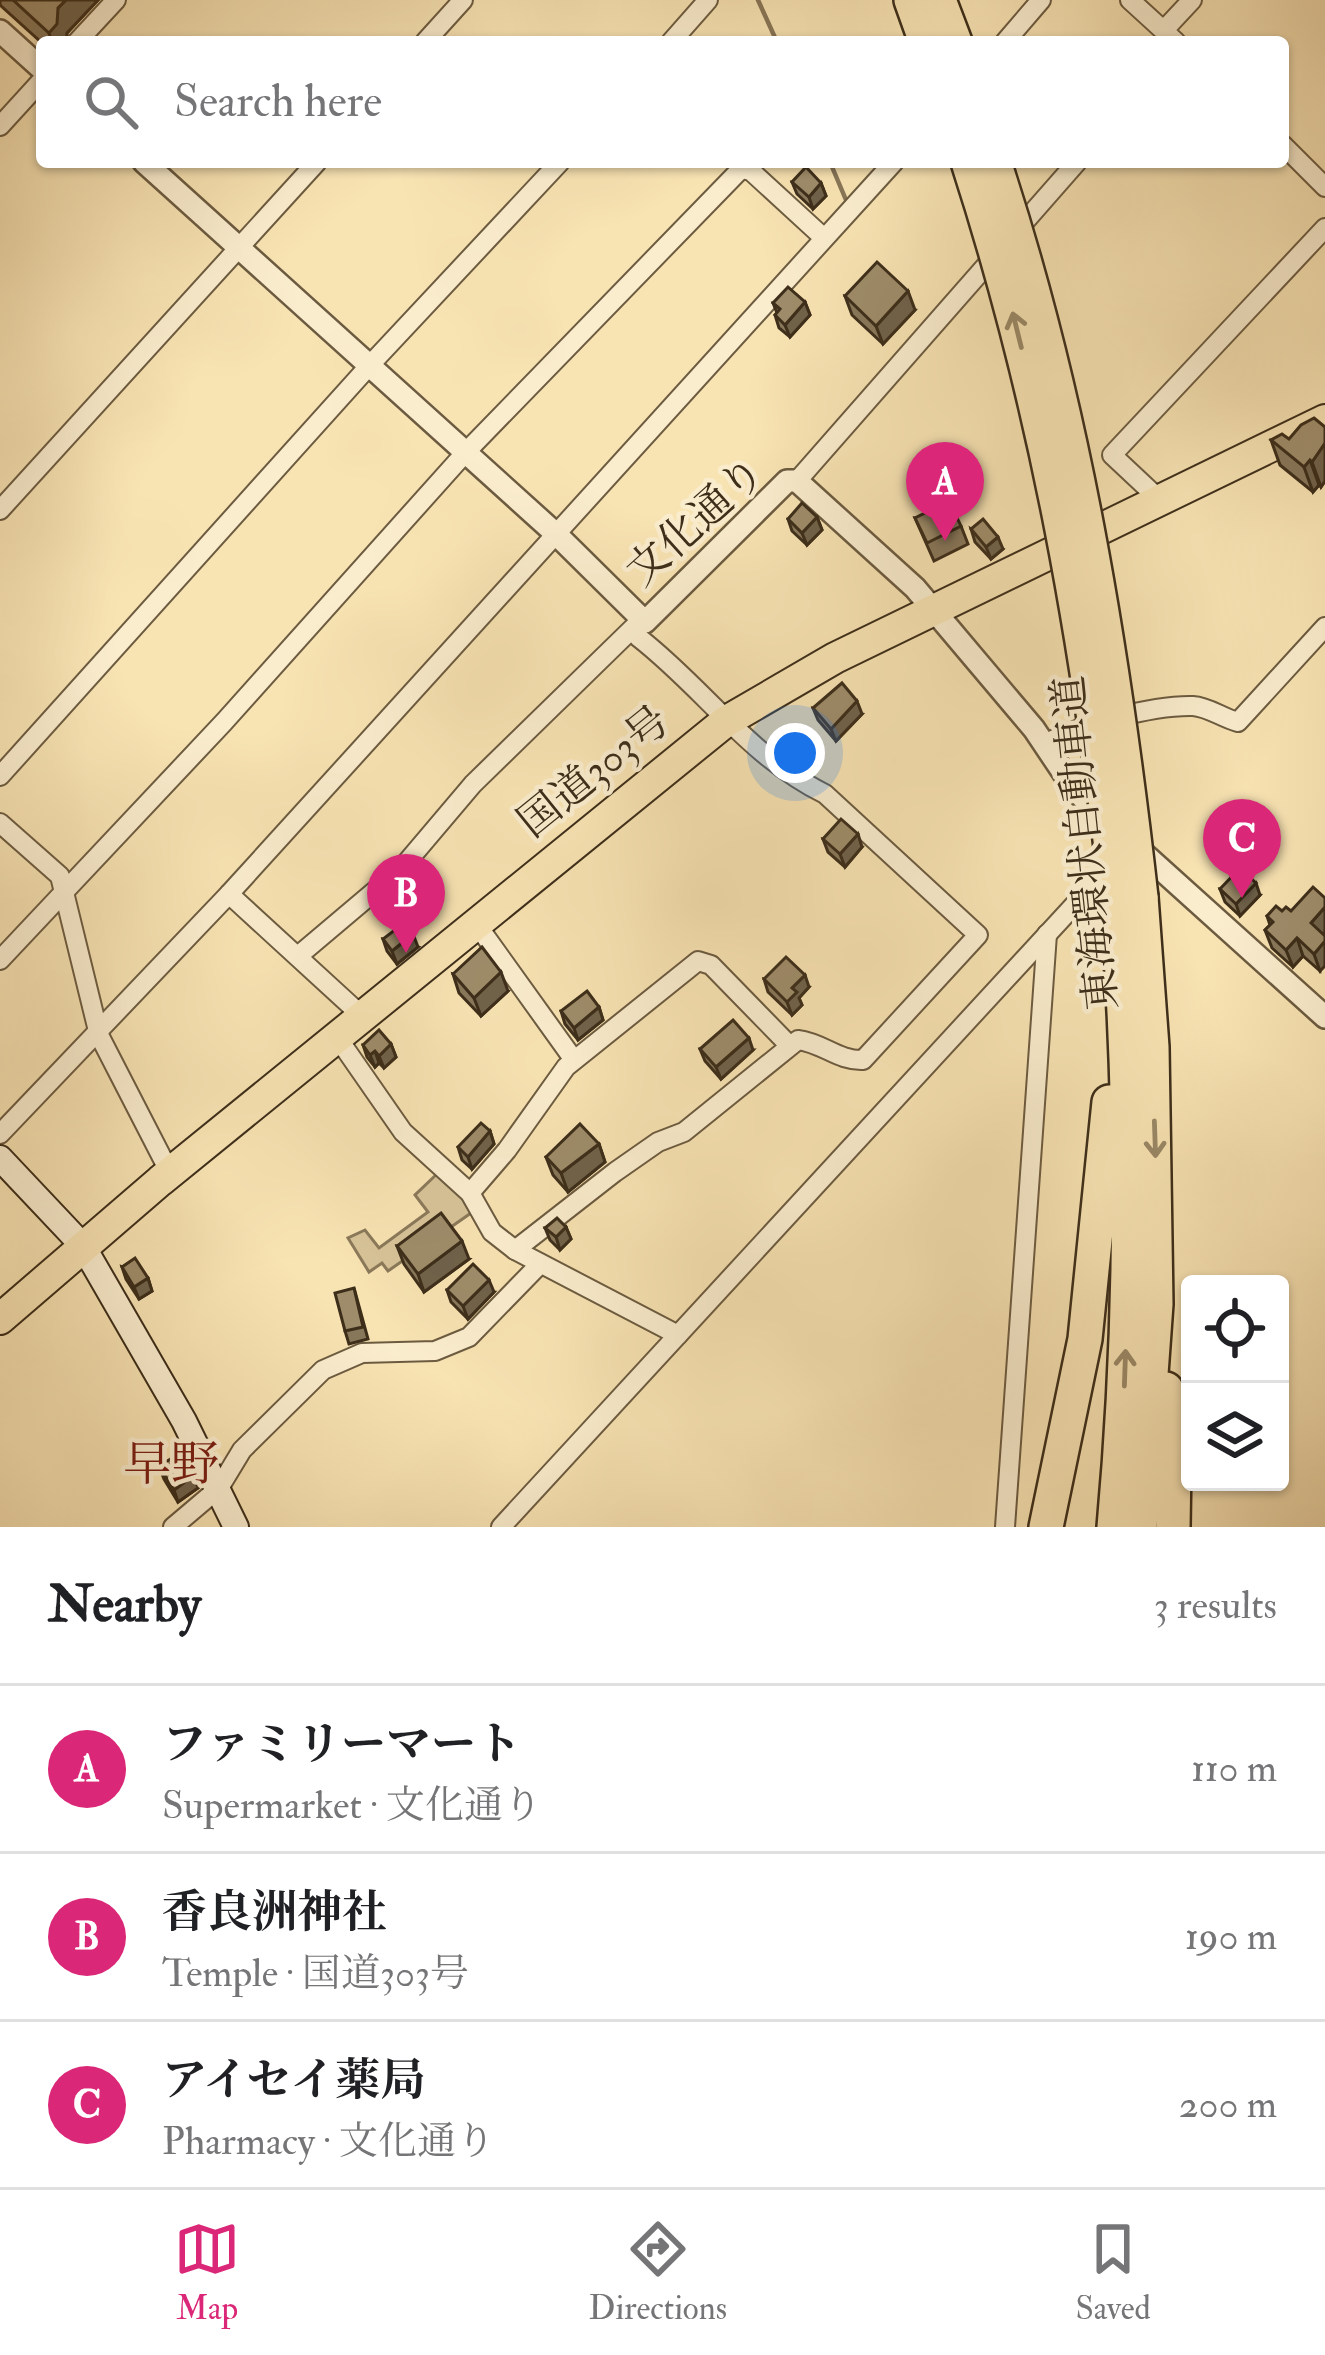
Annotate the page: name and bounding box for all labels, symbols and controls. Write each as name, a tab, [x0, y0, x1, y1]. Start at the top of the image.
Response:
search box	[36, 36, 1289, 168]
icon: search	[78, 69, 144, 135]
text: Search here	[174, 74, 382, 130]
one-way arrow	[1004, 312, 1026, 350]
pin: A	[906, 442, 984, 541]
street label: 文化通り	[616, 446, 776, 598]
street label: 東海環状自動車道	[1043, 673, 1129, 1013]
street label: 国道303号	[508, 695, 680, 849]
your location	[765, 723, 825, 783]
pin: C	[1203, 799, 1281, 898]
pin: B	[367, 854, 445, 953]
one-way arrow	[1144, 1119, 1167, 1158]
map controls	[1181, 1275, 1289, 1491]
button: locate	[1181, 1275, 1289, 1383]
one-way arrow	[1113, 1349, 1136, 1388]
button: layers	[1181, 1383, 1289, 1491]
district label: 早野	[123, 1435, 219, 1495]
text: Nearby	[48, 1573, 201, 1637]
text: 3 results	[1154, 1581, 1277, 1630]
text: ファミリーマート	[162, 1717, 521, 1773]
text: A	[75, 1744, 99, 1793]
text: 110 m	[1191, 1744, 1277, 1793]
text: Supermarket · 文化通り	[162, 1781, 542, 1830]
text: 香良洲神社	[162, 1885, 387, 1941]
text: B	[74, 1912, 100, 1961]
text: 190 m	[1185, 1912, 1277, 1961]
text: Temple · 国道303号	[162, 1949, 469, 1998]
text: アイセイ薬局	[162, 2053, 425, 2109]
text: C	[73, 2080, 101, 2129]
text: 200 m	[1179, 2080, 1277, 2129]
text: Pharmacy · 文化通り	[162, 2117, 495, 2166]
tab: Map	[174, 2216, 240, 2329]
tab: Directions	[589, 2216, 727, 2329]
tab: Saved	[1075, 2216, 1151, 2329]

